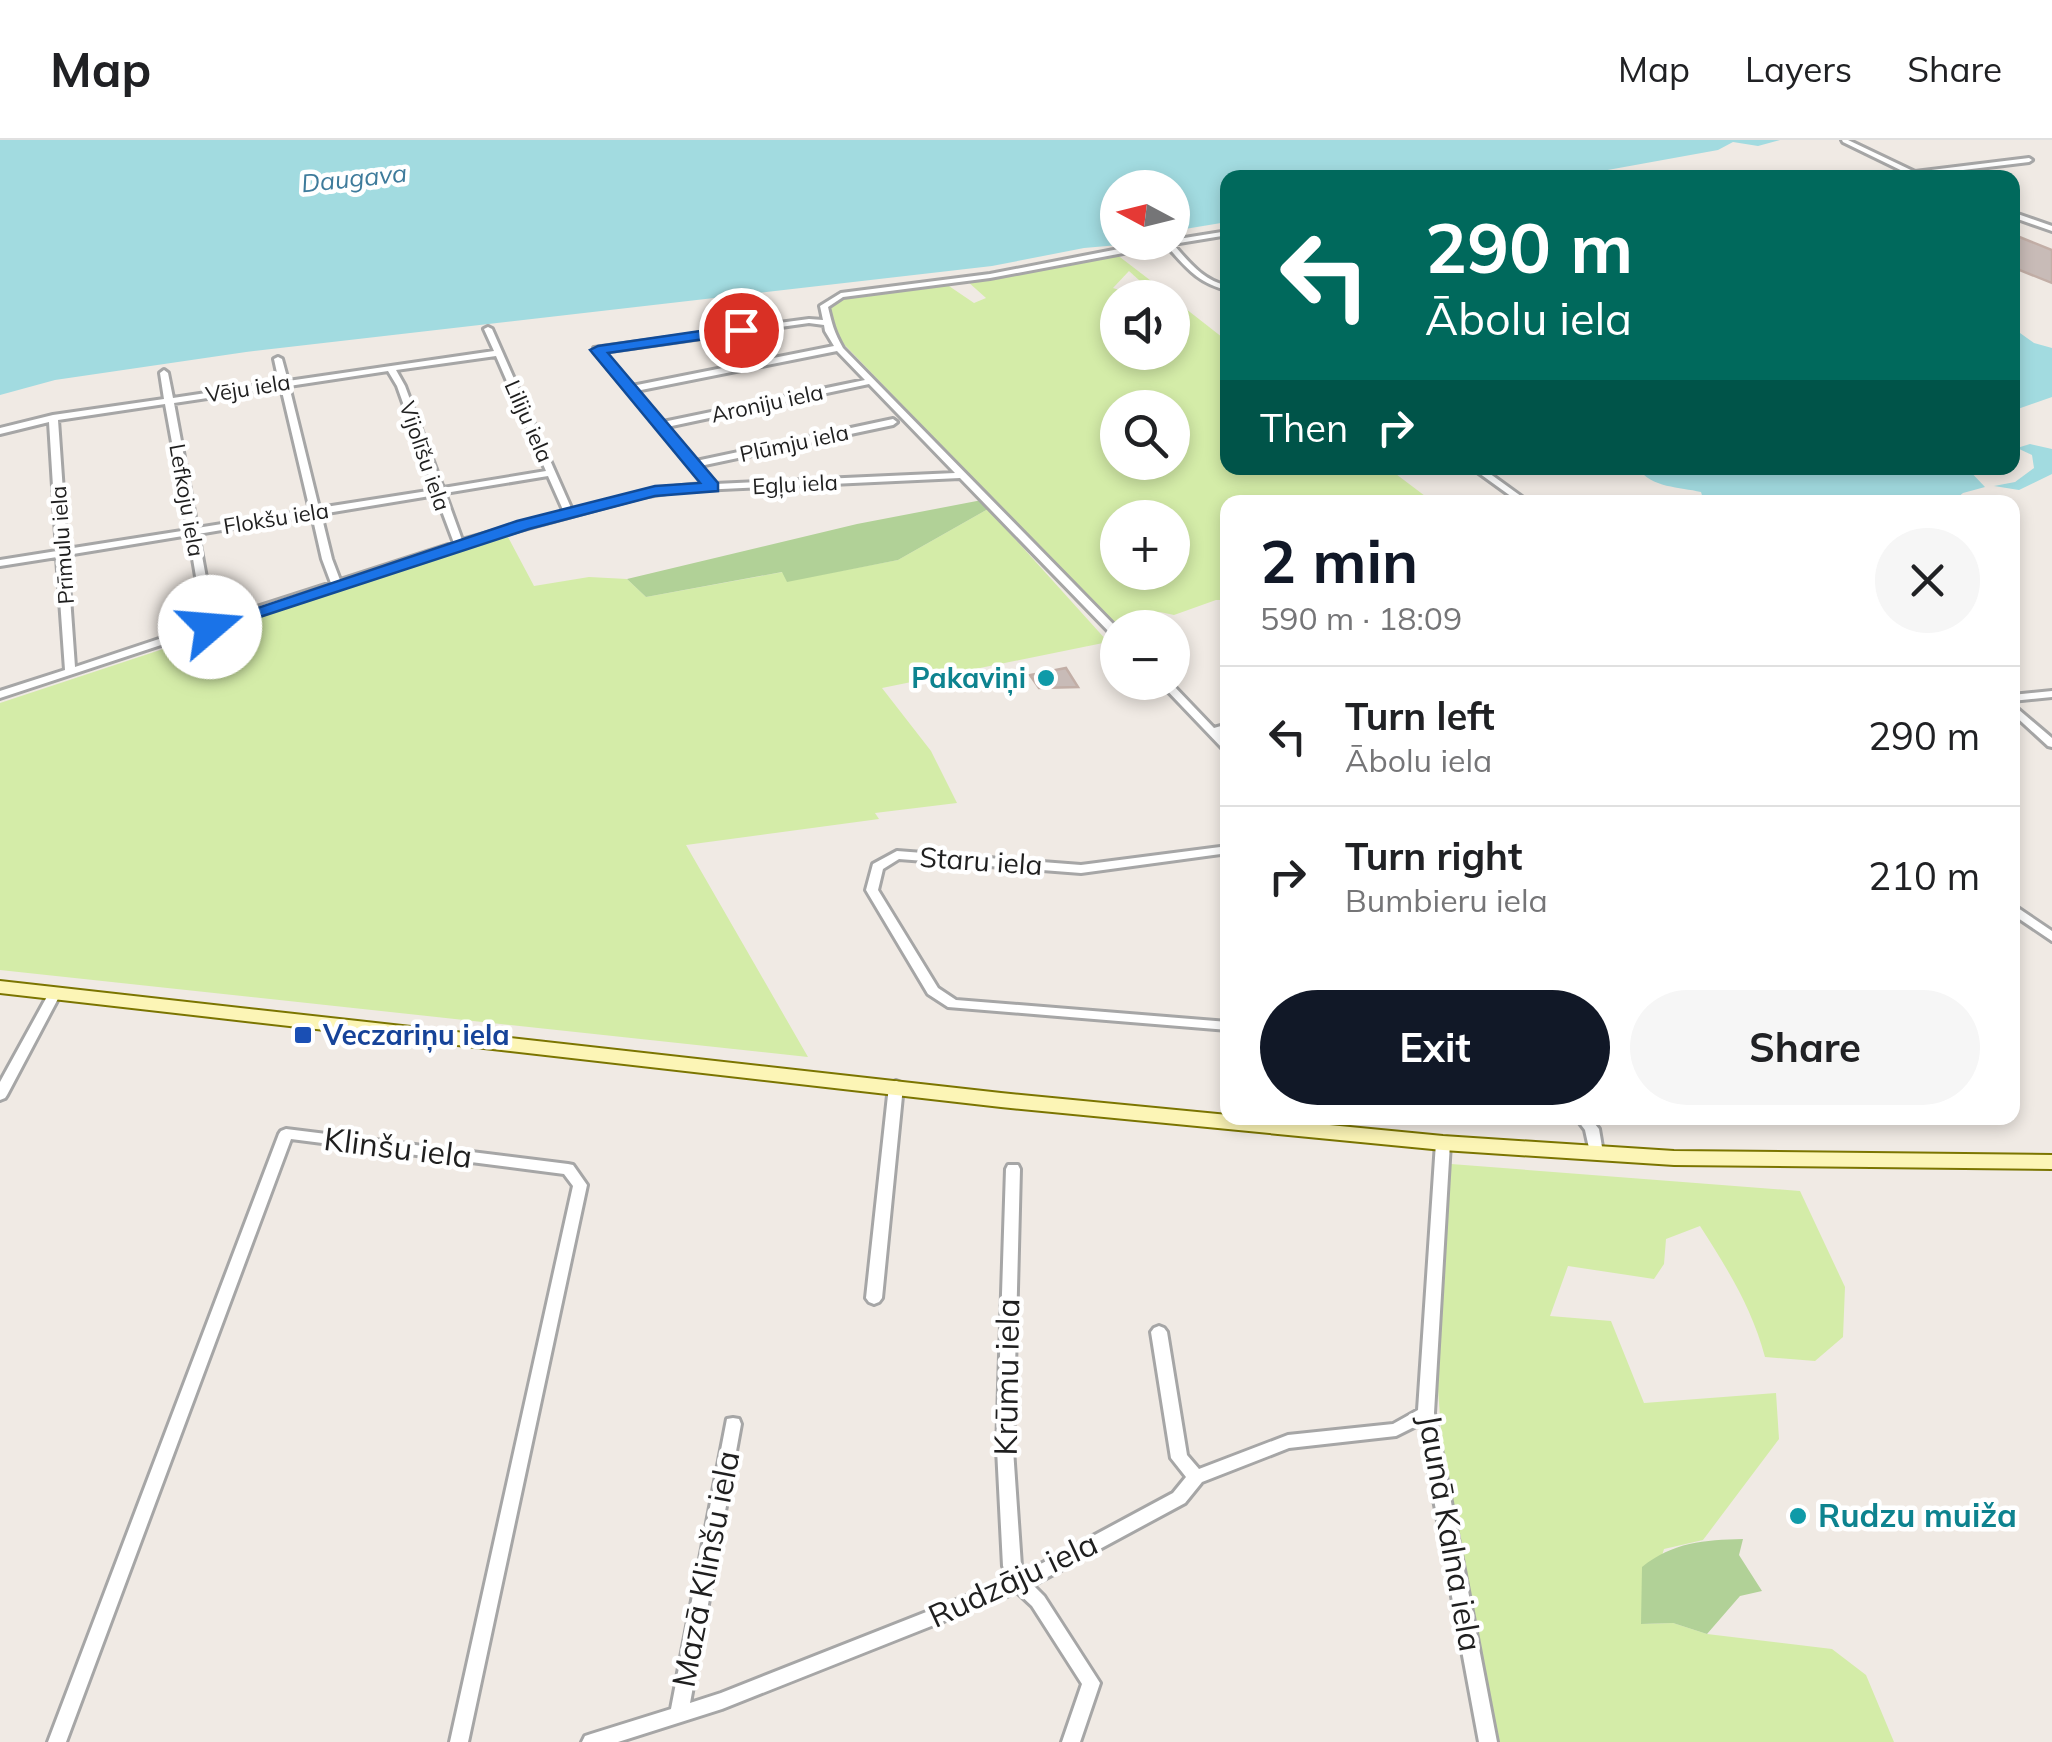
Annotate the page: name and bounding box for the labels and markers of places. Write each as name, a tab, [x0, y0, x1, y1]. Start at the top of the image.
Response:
pin	[699, 288, 784, 373]
place label: Pakaviņi	[911, 660, 1026, 696]
marker: Pakaviņi	[1035, 667, 1057, 689]
place label: Veczariņu iela	[322, 1017, 510, 1053]
marker: Veczariņu iela	[292, 1024, 314, 1046]
place label: Rudzu muiža	[1818, 1495, 2017, 1535]
marker: Rudzu muiža	[1787, 1505, 1809, 1527]

